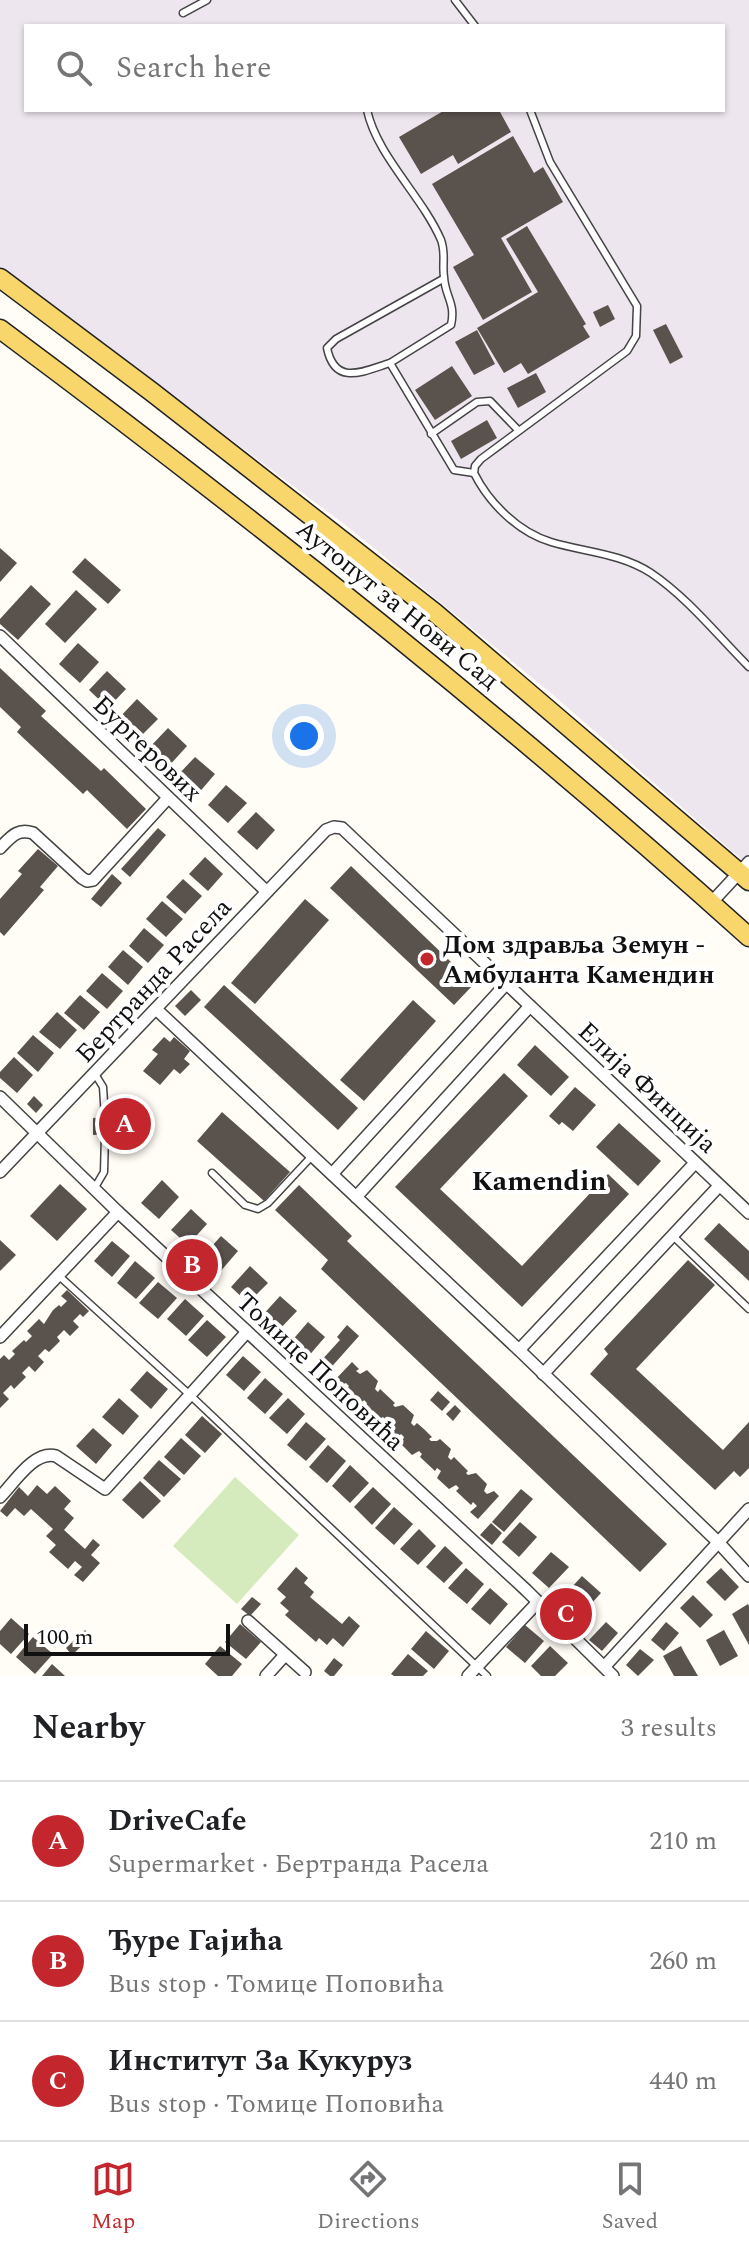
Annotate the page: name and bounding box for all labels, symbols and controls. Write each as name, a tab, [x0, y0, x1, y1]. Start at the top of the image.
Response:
search box	[24, 24, 725, 112]
text: Search here	[116, 45, 272, 91]
icon: search	[52, 46, 96, 90]
street label: Аутопут за Нови Сад	[287, 510, 508, 700]
street label: Бургерових	[83, 686, 211, 812]
your location	[284, 716, 324, 756]
street label: Бертранда Расела	[66, 889, 242, 1073]
place label: Дом здравља Земун - Амбуланта Камендин	[443, 925, 715, 995]
marker: Дом здравља Земун - Амбуланта Камендин	[418, 950, 436, 968]
street label: Елија Финција	[568, 1012, 726, 1163]
pin: A	[99, 1094, 151, 1154]
district label: Kamendin	[471, 1160, 607, 1203]
pin: B	[166, 1235, 218, 1295]
street label: Томице Поповића	[227, 1283, 414, 1461]
pin: C	[540, 1584, 592, 1644]
scale bar	[24, 1620, 230, 1656]
text: 100 m	[36, 1621, 93, 1654]
text: Nearby	[32, 1702, 145, 1754]
text: 3 results	[621, 1708, 717, 1748]
text: DriveCafe	[108, 1798, 247, 1844]
text: A	[48, 1821, 68, 1861]
text: 210 m	[649, 1821, 717, 1861]
text: Supermarket · Бертранда Расела	[108, 1844, 489, 1884]
text: Ђуре Гајића	[108, 1918, 283, 1964]
text: B	[49, 1941, 67, 1981]
text: 260 m	[649, 1941, 717, 1981]
text: Bus stop · Томице Поповића	[108, 1964, 444, 2004]
text: Институт За Кукуруз	[108, 2038, 412, 2084]
text: C	[49, 2061, 67, 2101]
text: 440 m	[649, 2061, 717, 2101]
text: Bus stop · Томице Поповића	[108, 2084, 444, 2124]
tab: Map	[91, 2157, 135, 2238]
tab: Directions	[317, 2157, 420, 2238]
tab: Saved	[602, 2157, 658, 2238]

